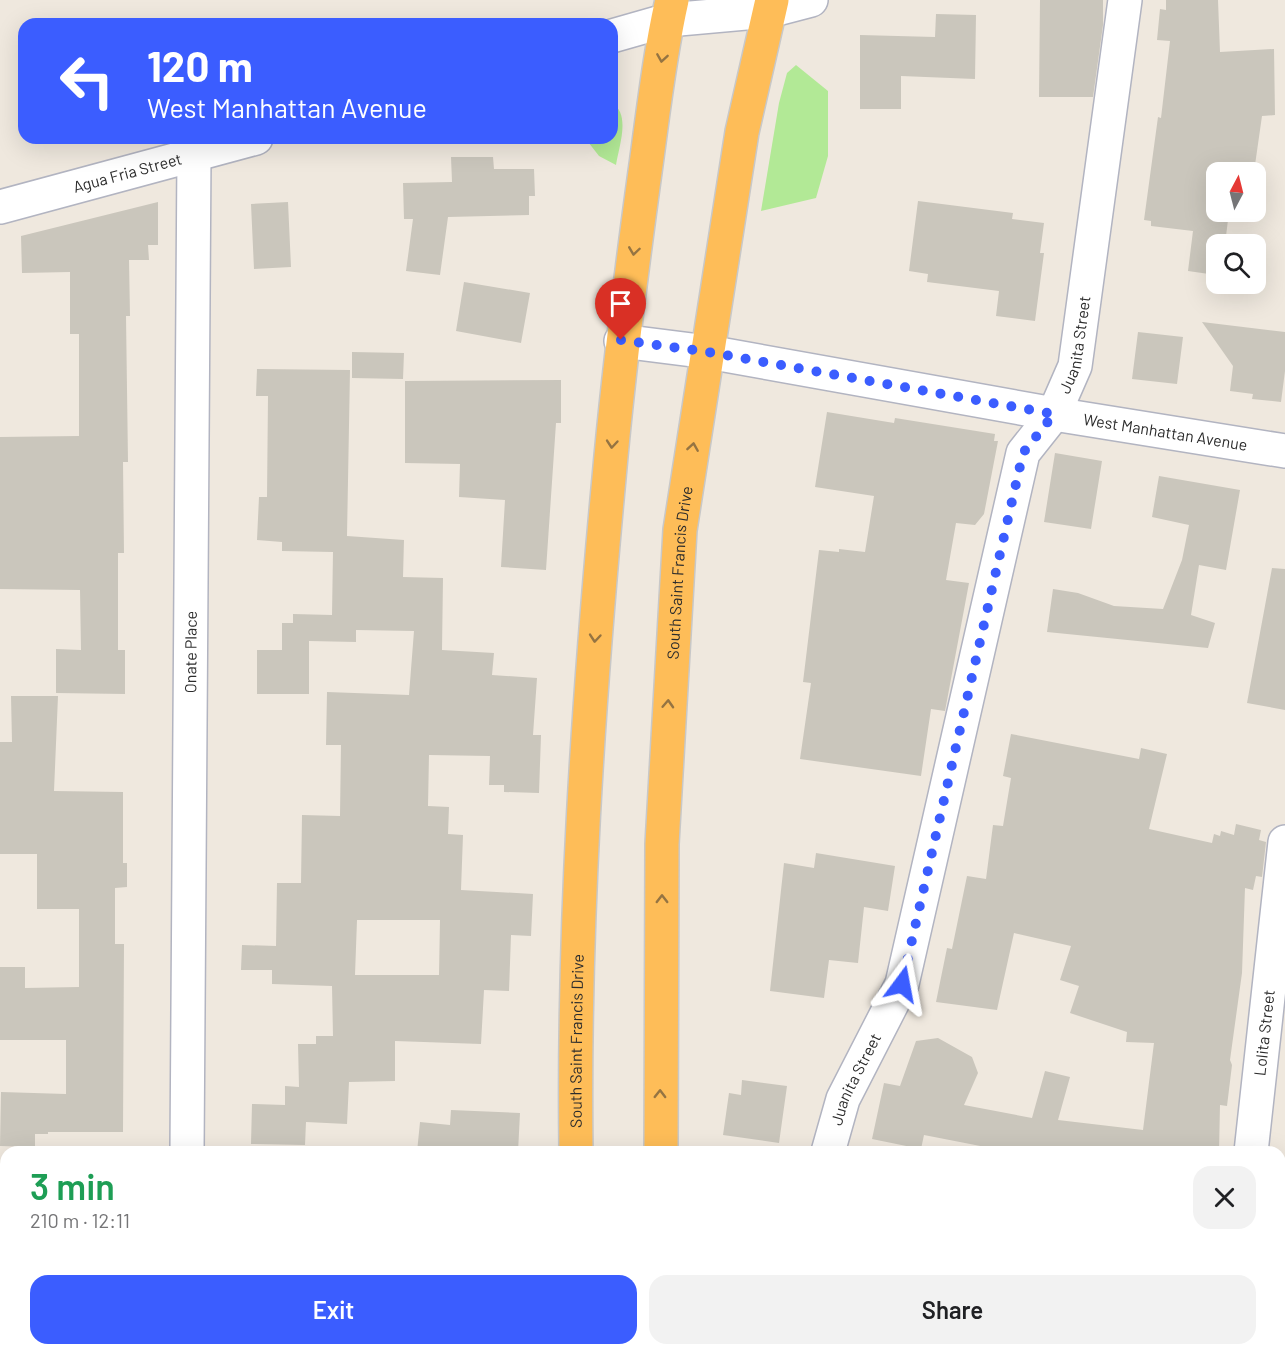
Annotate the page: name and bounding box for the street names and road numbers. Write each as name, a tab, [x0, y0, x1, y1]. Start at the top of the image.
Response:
street label: Agua Fria Street	[71, 148, 184, 196]
street label: Juanita Street	[1054, 295, 1093, 396]
street label: West Manhattan Avenue	[1082, 409, 1249, 454]
street label: South Saint Francis Drive	[663, 485, 696, 660]
street label: Onate Place	[180, 611, 200, 693]
street label: South Saint Francis Drive	[566, 954, 587, 1128]
street label: Lolita Street	[1249, 989, 1278, 1077]
street label: Juanita Street	[826, 1030, 884, 1127]

